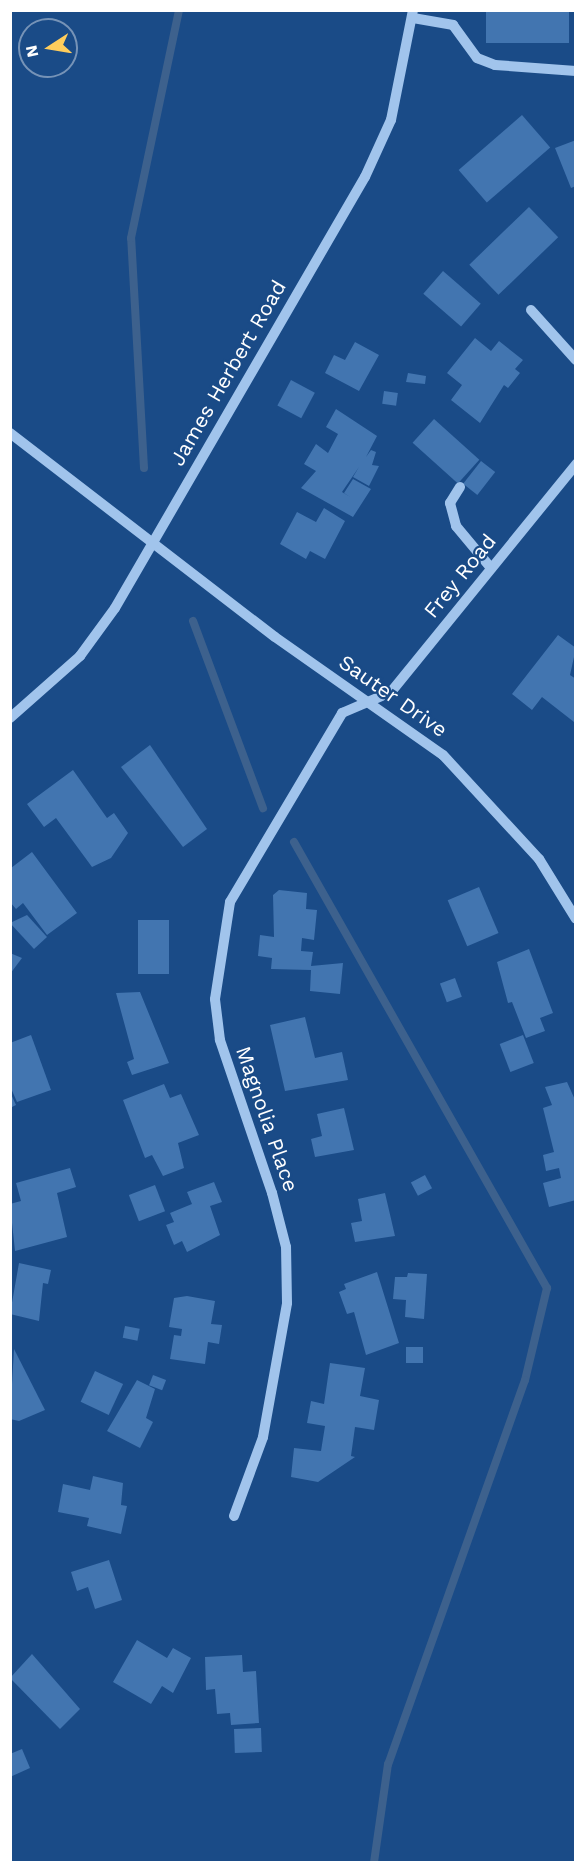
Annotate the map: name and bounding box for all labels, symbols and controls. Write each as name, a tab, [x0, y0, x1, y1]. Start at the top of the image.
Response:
north arrow	[18, 18, 78, 78]
text: N	[21, 44, 42, 59]
street label: James Herbert Road	[165, 276, 291, 470]
street label: Frey Road	[418, 529, 502, 623]
street label: Sauter Drive	[334, 649, 452, 743]
street label: Magnolia Place	[230, 1043, 304, 1195]

